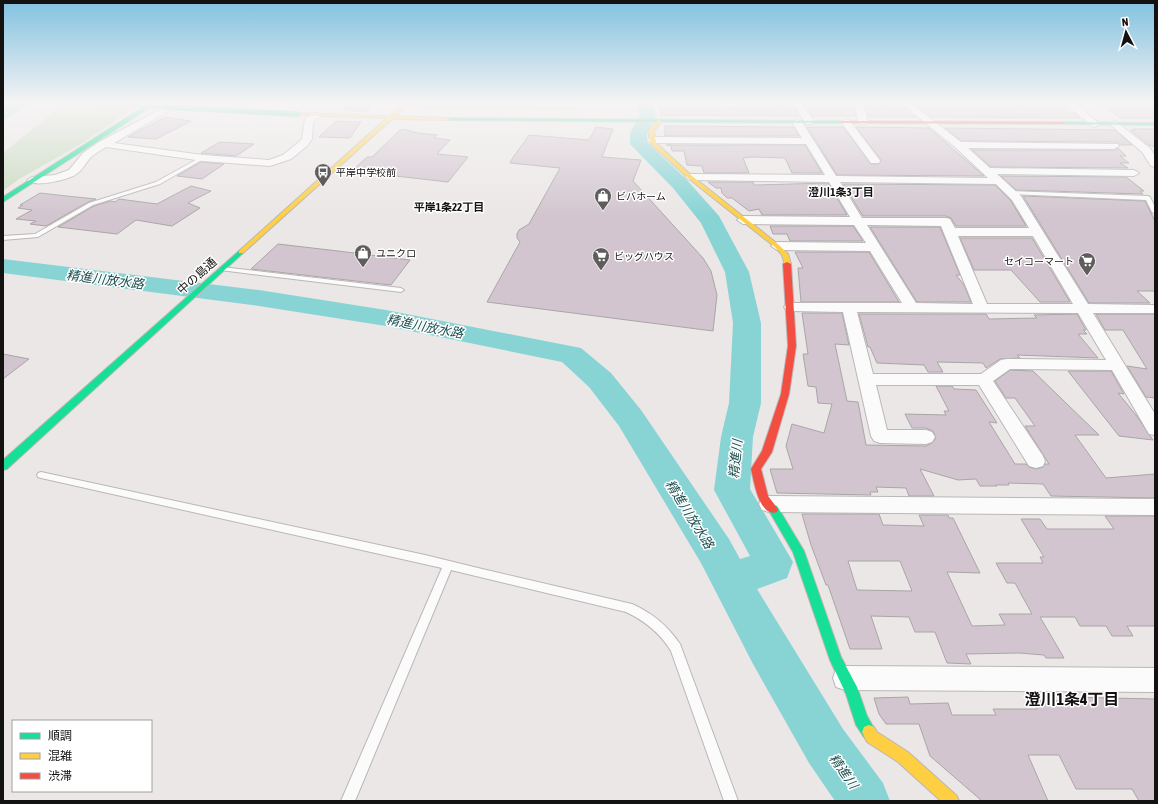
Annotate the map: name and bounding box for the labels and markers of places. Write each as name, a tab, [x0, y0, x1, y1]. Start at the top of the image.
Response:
bus stop icon: 平岸中学校前	[313, 162, 333, 187]
place label: 平岸中学校前	[336, 167, 396, 178]
shop icon: ビバホーム	[593, 186, 613, 211]
place label: ビバホーム	[616, 191, 666, 202]
shop icon: ユニクロ	[353, 243, 373, 268]
supermarket icon: ビッグハウス	[591, 246, 611, 271]
place label: ユニクロ	[376, 248, 416, 259]
place label: ビッグハウス	[614, 251, 674, 262]
supermarket icon: セイコーマート	[1077, 251, 1097, 276]
place label: セイコーマート	[1004, 256, 1074, 267]

